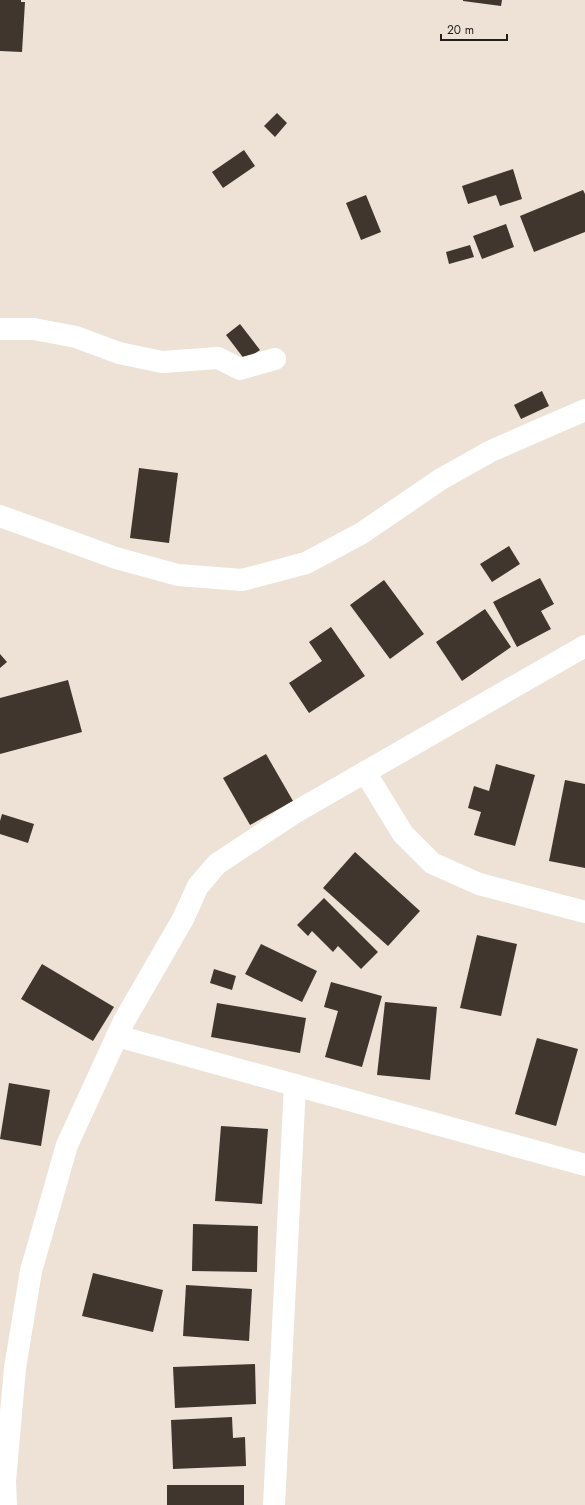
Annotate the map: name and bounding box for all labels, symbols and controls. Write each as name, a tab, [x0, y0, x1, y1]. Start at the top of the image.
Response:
scale bar	[441, 16, 507, 42]
text: 20 m	[447, 21, 474, 39]

